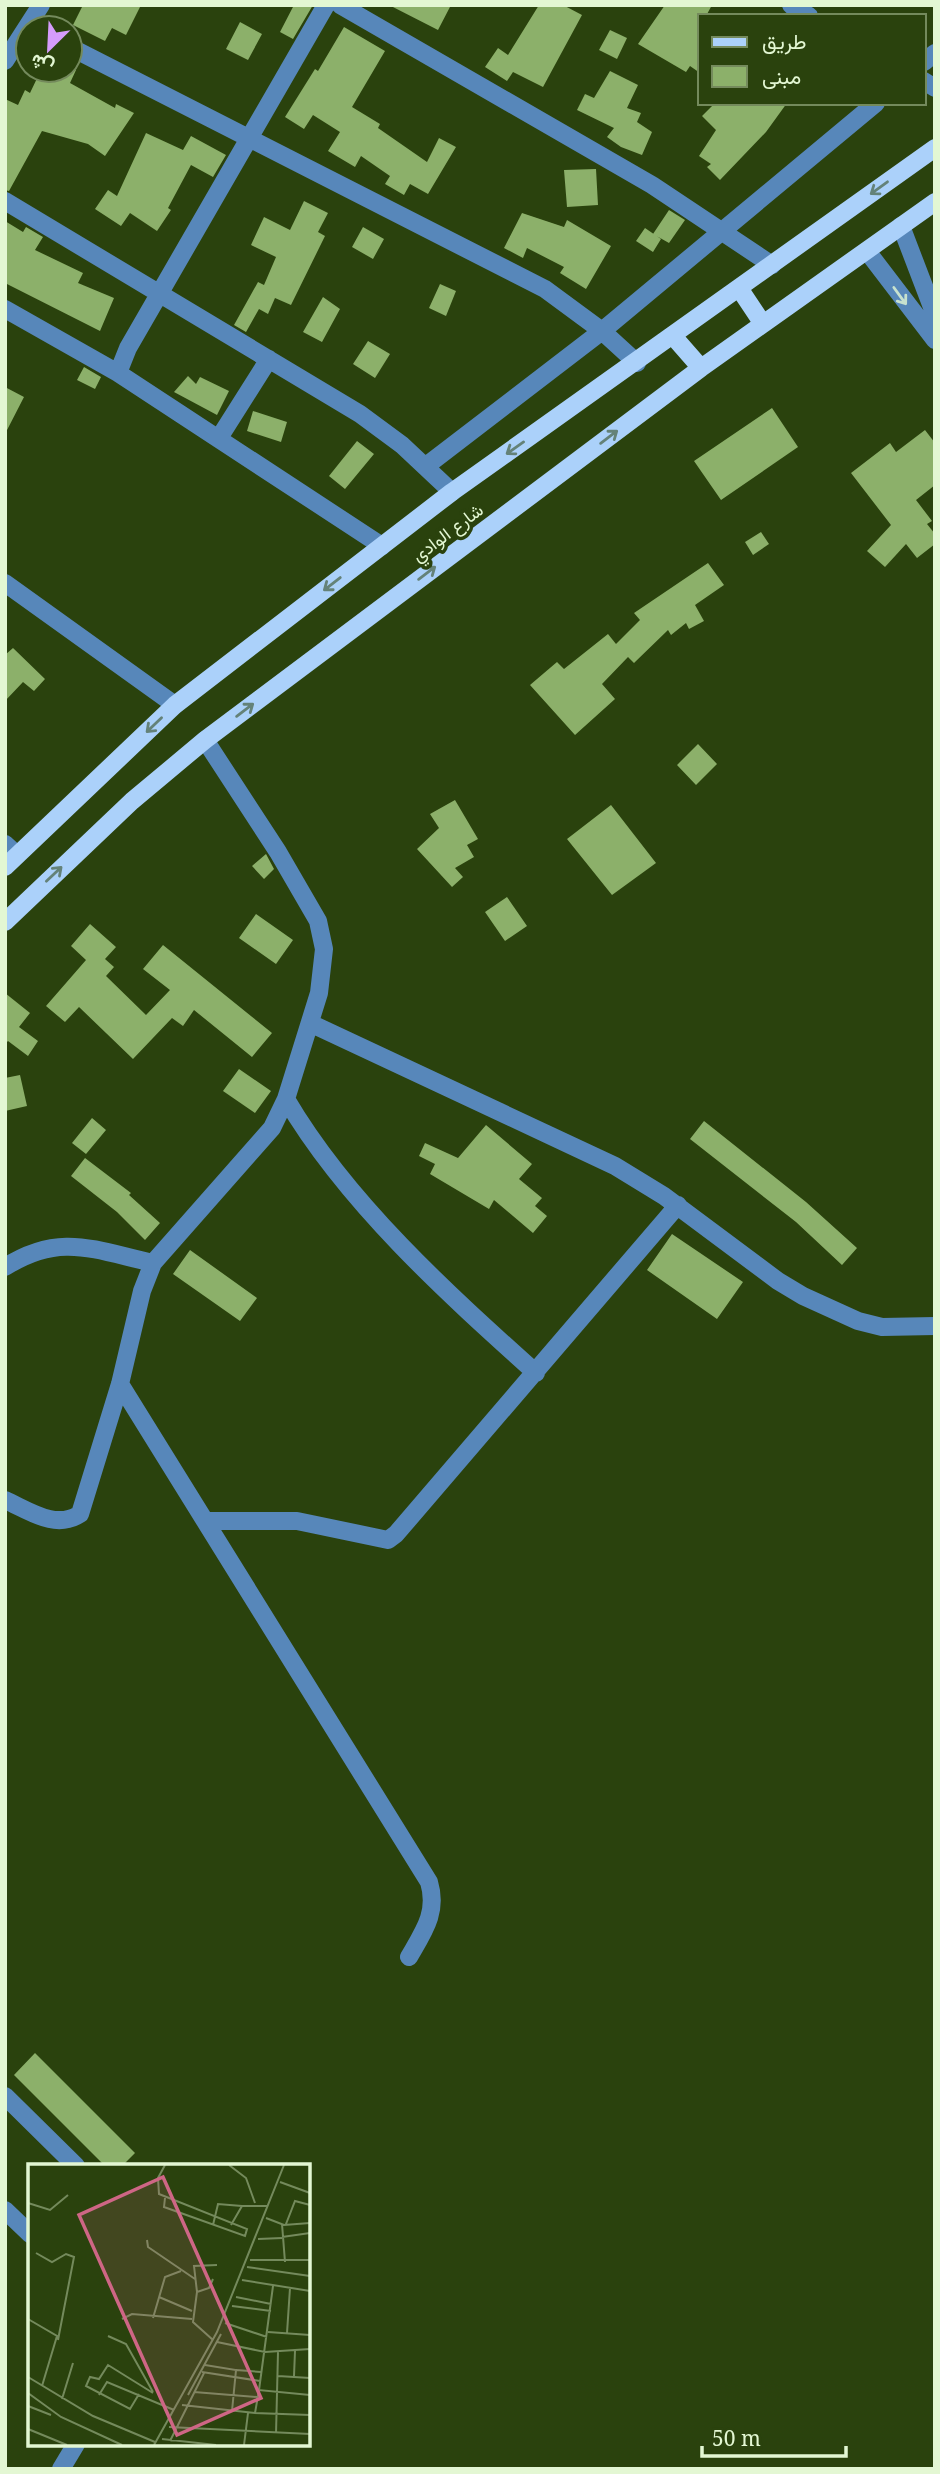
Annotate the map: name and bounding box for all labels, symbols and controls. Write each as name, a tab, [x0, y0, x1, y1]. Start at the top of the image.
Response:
north arrow	[14, 14, 84, 84]
legend	[698, 14, 926, 105]
text: طريق	[762, 27, 807, 55]
text: ش	[26, 48, 58, 81]
text: مبنى	[762, 62, 801, 90]
one-way arrow	[870, 181, 889, 195]
one-way arrow	[892, 286, 907, 305]
one-way arrow	[599, 429, 618, 444]
one-way arrow	[506, 441, 525, 455]
street label: شارع الوادي	[406, 497, 490, 570]
one-way arrow	[417, 566, 436, 581]
one-way arrow	[323, 576, 342, 591]
one-way arrow	[235, 702, 254, 717]
one-way arrow	[145, 717, 163, 733]
one-way arrow	[45, 865, 62, 882]
inset map	[28, 2164, 310, 2446]
scale bar	[702, 2414, 846, 2458]
text: 50 m	[712, 2424, 761, 2452]

